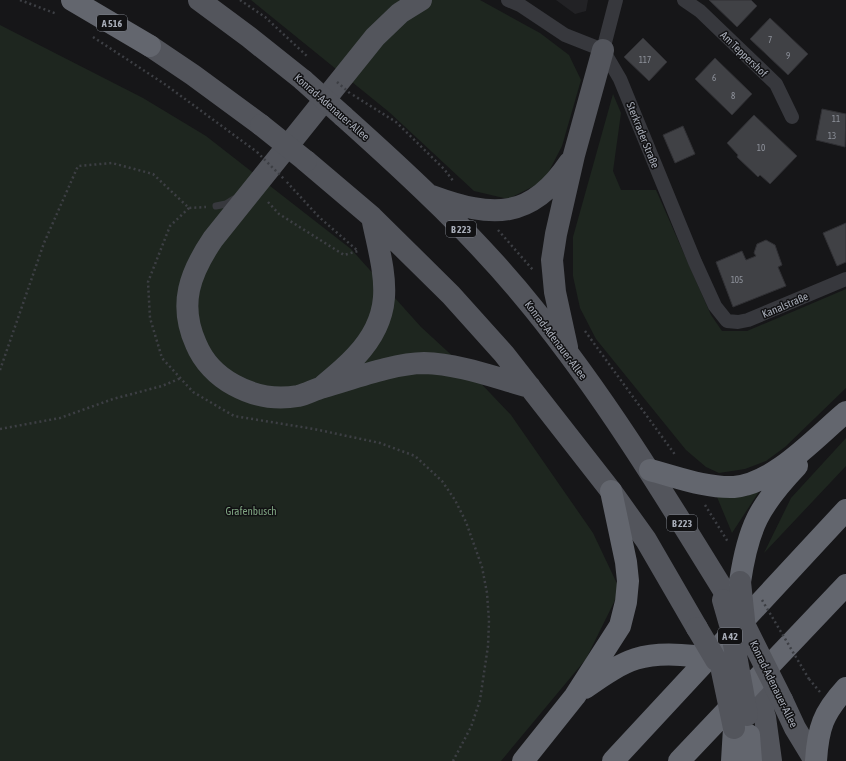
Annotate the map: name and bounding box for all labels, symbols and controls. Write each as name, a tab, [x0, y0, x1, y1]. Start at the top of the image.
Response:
road number: A 516	[97, 15, 127, 31]
street label: Am Teppershof	[718, 29, 770, 79]
house number: 7	[768, 35, 772, 45]
house number: 9	[786, 51, 790, 61]
house number: 117	[639, 55, 651, 65]
street label: Konrad-Adenauer-Allee	[292, 71, 372, 143]
house number: 6	[712, 73, 716, 83]
house number: 8	[731, 91, 735, 101]
street label: Sterkrader Straße	[624, 100, 662, 170]
house number: 11	[832, 114, 840, 124]
house number: 13	[828, 131, 836, 141]
house number: 10	[757, 143, 765, 153]
road number: B 223	[446, 221, 476, 237]
house number: 105	[731, 275, 743, 285]
street label: Kanalstraße	[760, 290, 810, 320]
street label: Konrad-Adenauer-Allee	[523, 298, 589, 382]
park label: Grafenbusch	[225, 505, 277, 517]
road number: B 223	[667, 515, 697, 531]
road number: A 42	[718, 628, 742, 644]
street label: Konrad-Adenauer-Allee	[748, 639, 800, 729]

